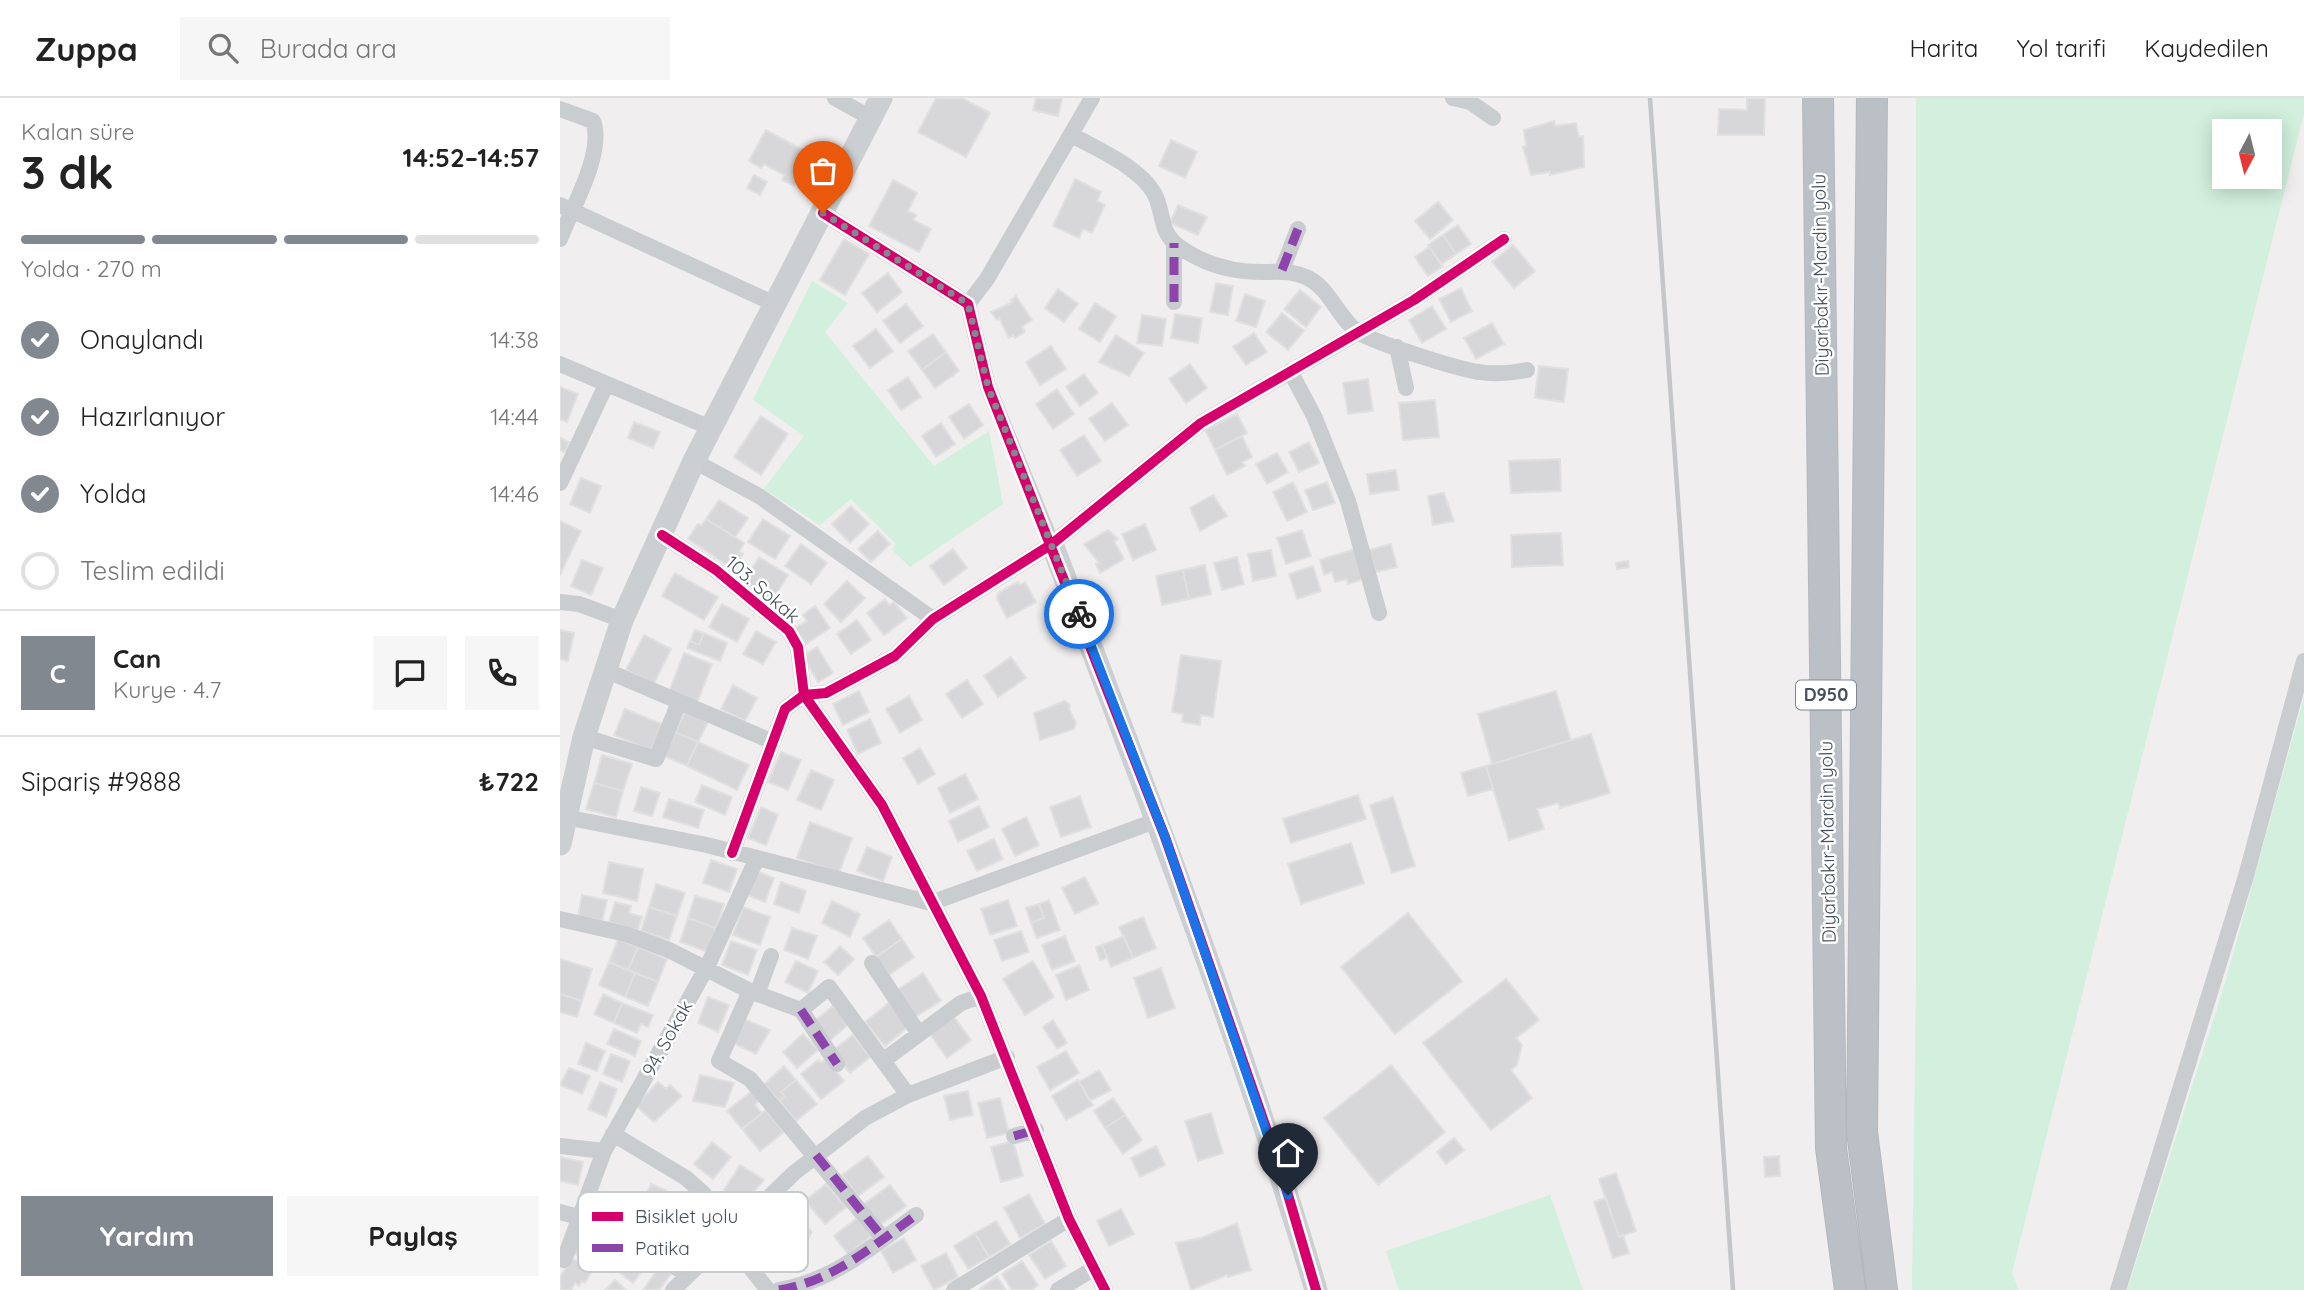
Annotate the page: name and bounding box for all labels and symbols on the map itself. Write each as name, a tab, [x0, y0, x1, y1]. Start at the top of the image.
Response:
north arrow	[2212, 119, 2282, 189]
pin	[793, 141, 853, 213]
street label: Diyarbakır-Mardin yolu	[1806, 174, 1834, 376]
street label: 103. Sokak	[721, 550, 805, 628]
courier	[1044, 579, 1114, 649]
road number: D950	[1796, 680, 1856, 710]
street label: Diyarbakır-Mardin yolu	[1813, 741, 1841, 943]
street label: 94. Sokak	[636, 996, 698, 1080]
pin	[1258, 1123, 1318, 1195]
legend	[578, 1192, 808, 1272]
text: Bisiklet yolu	[635, 1204, 738, 1228]
text: Patika	[635, 1236, 690, 1260]

